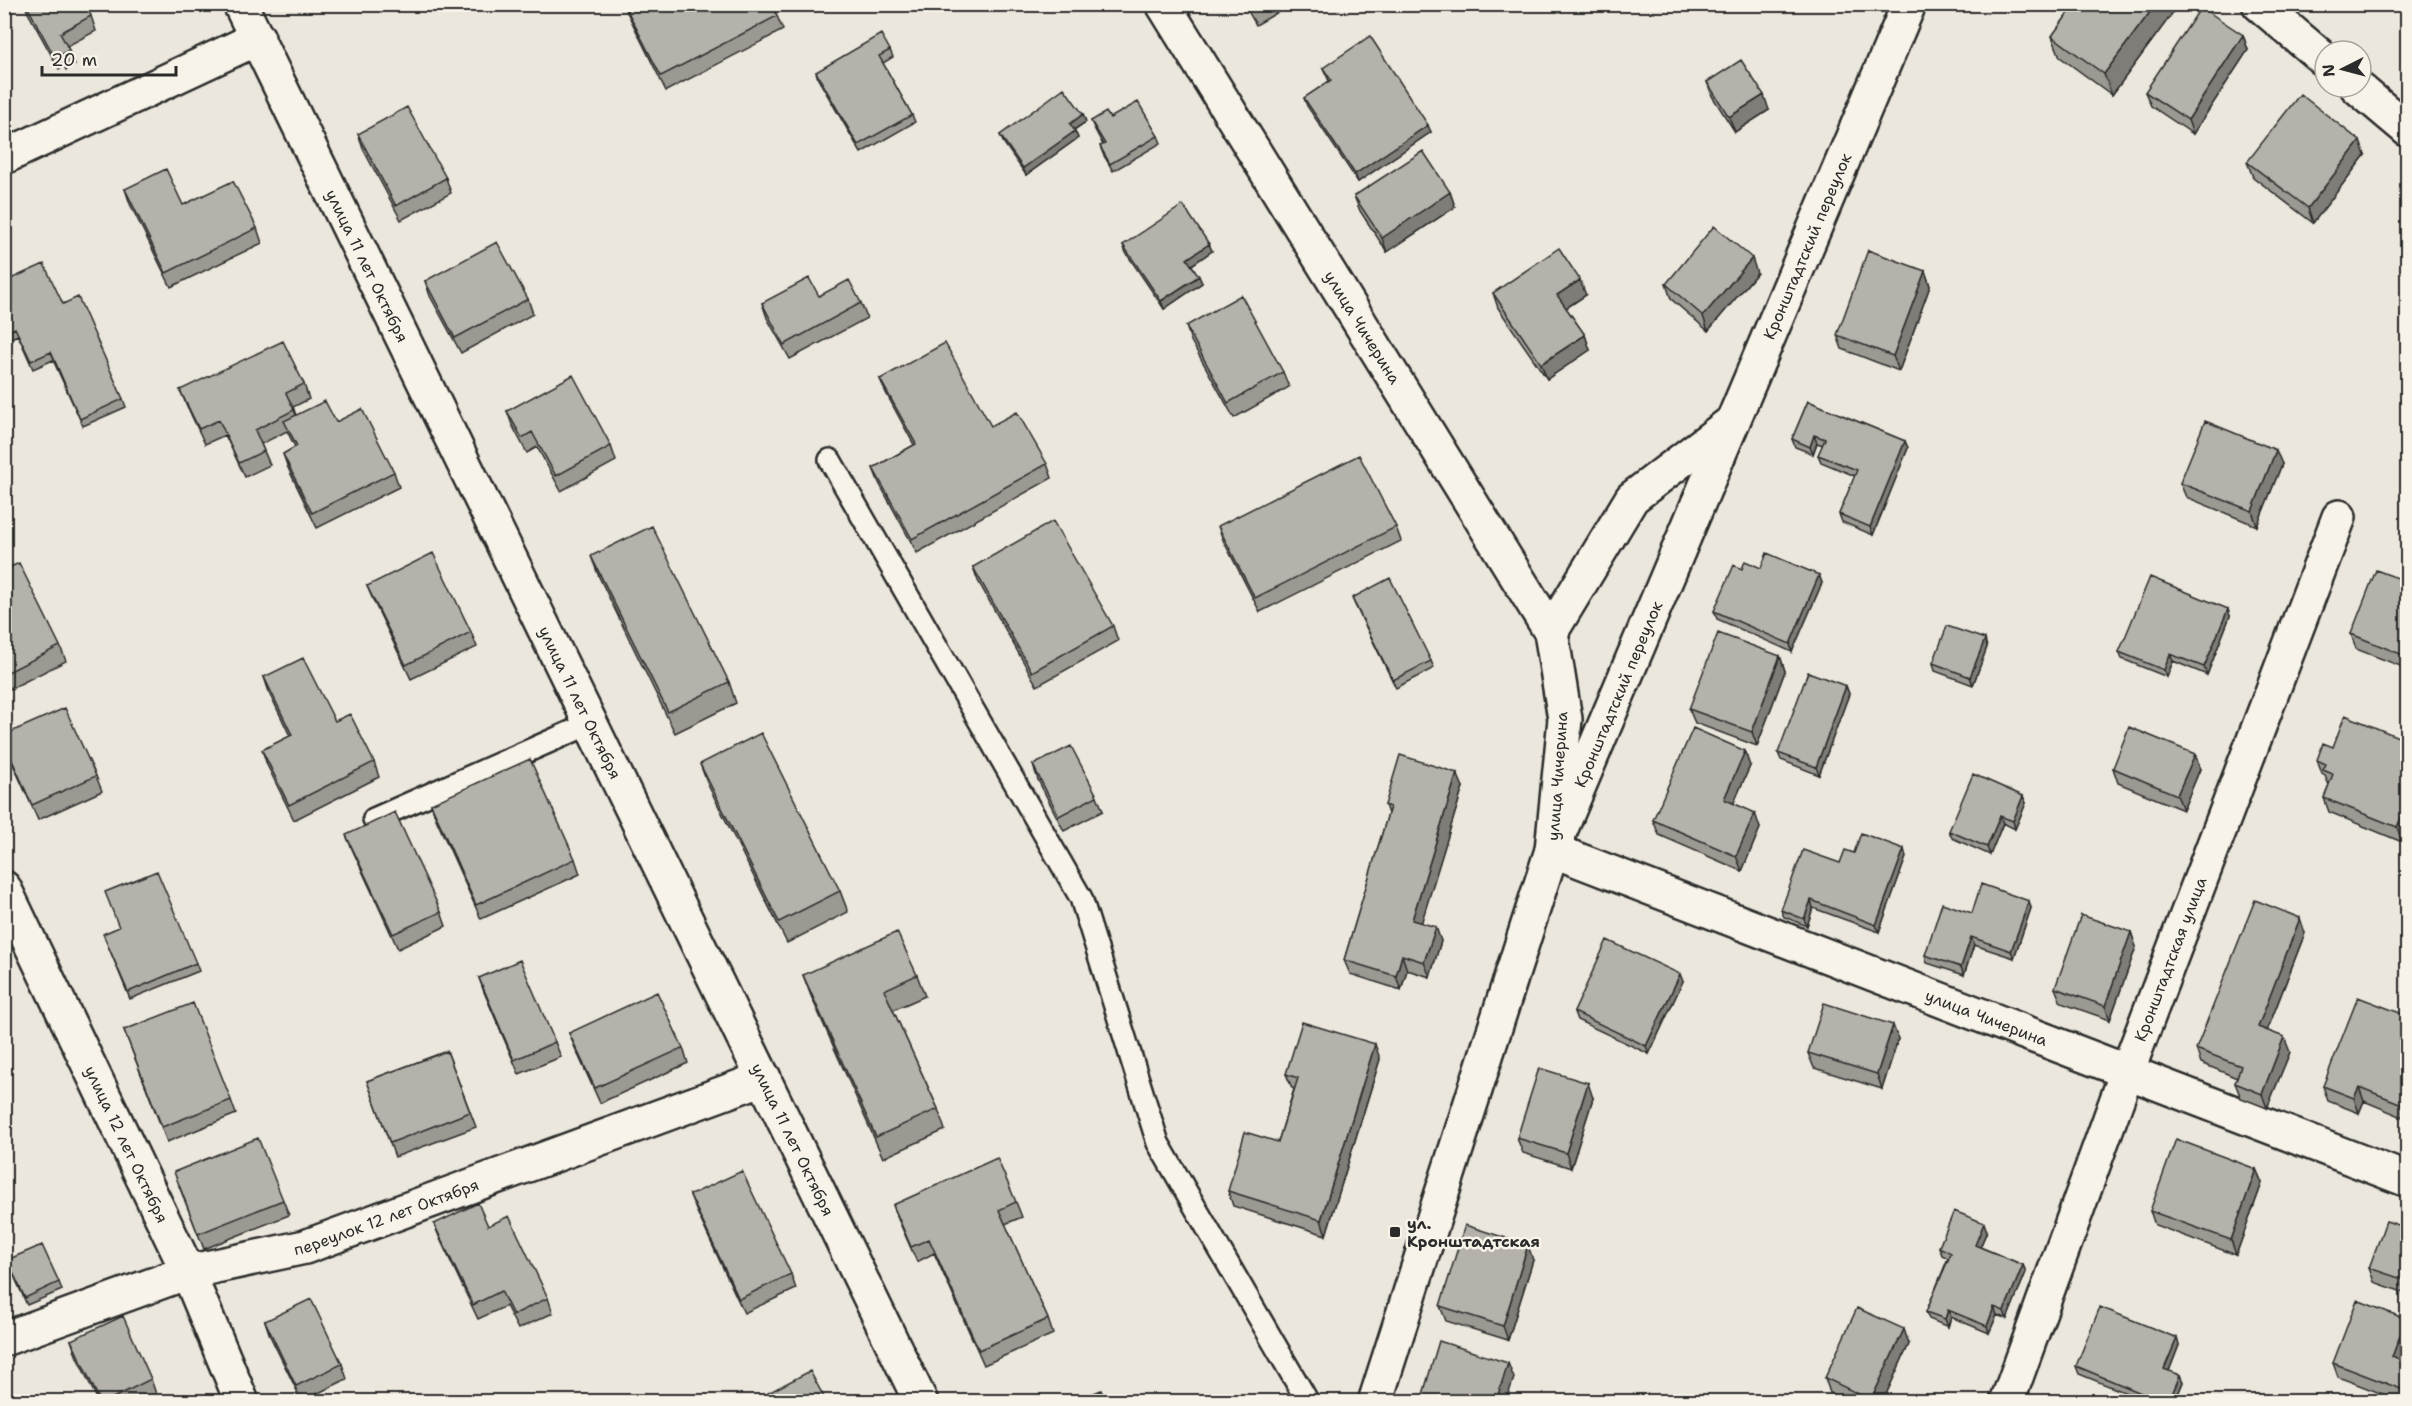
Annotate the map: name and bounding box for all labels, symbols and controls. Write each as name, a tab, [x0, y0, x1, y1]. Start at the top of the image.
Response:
scale bar	[42, 39, 176, 77]
north arrow	[2313, 39, 2373, 99]
text: 20 m	[51, 48, 97, 72]
text: N	[2317, 63, 2340, 78]
street label: Кронштадтский переулок	[1759, 149, 1856, 343]
street label: улица 11 лет Октября	[321, 186, 413, 346]
street label: улица Чичерина	[1319, 267, 1405, 388]
street label: Кронштадтский переулок	[1570, 597, 1667, 791]
street label: улица 11 лет Октября	[534, 623, 626, 783]
street label: улица Чичерина	[1543, 711, 1572, 841]
street label: Кронштадтская улица	[2130, 874, 2212, 1045]
street label: улица Чичерина	[1922, 985, 2051, 1051]
street label: улица 11 лет Октября	[747, 1060, 839, 1220]
street label: улица 12 лет Октября	[80, 1062, 173, 1226]
street label: переулок 12 лет Октября	[292, 1174, 482, 1260]
place label: ул. Кронштадтская	[1407, 1213, 1540, 1252]
marker: ул. Кронштадтская	[1388, 1225, 1402, 1239]

